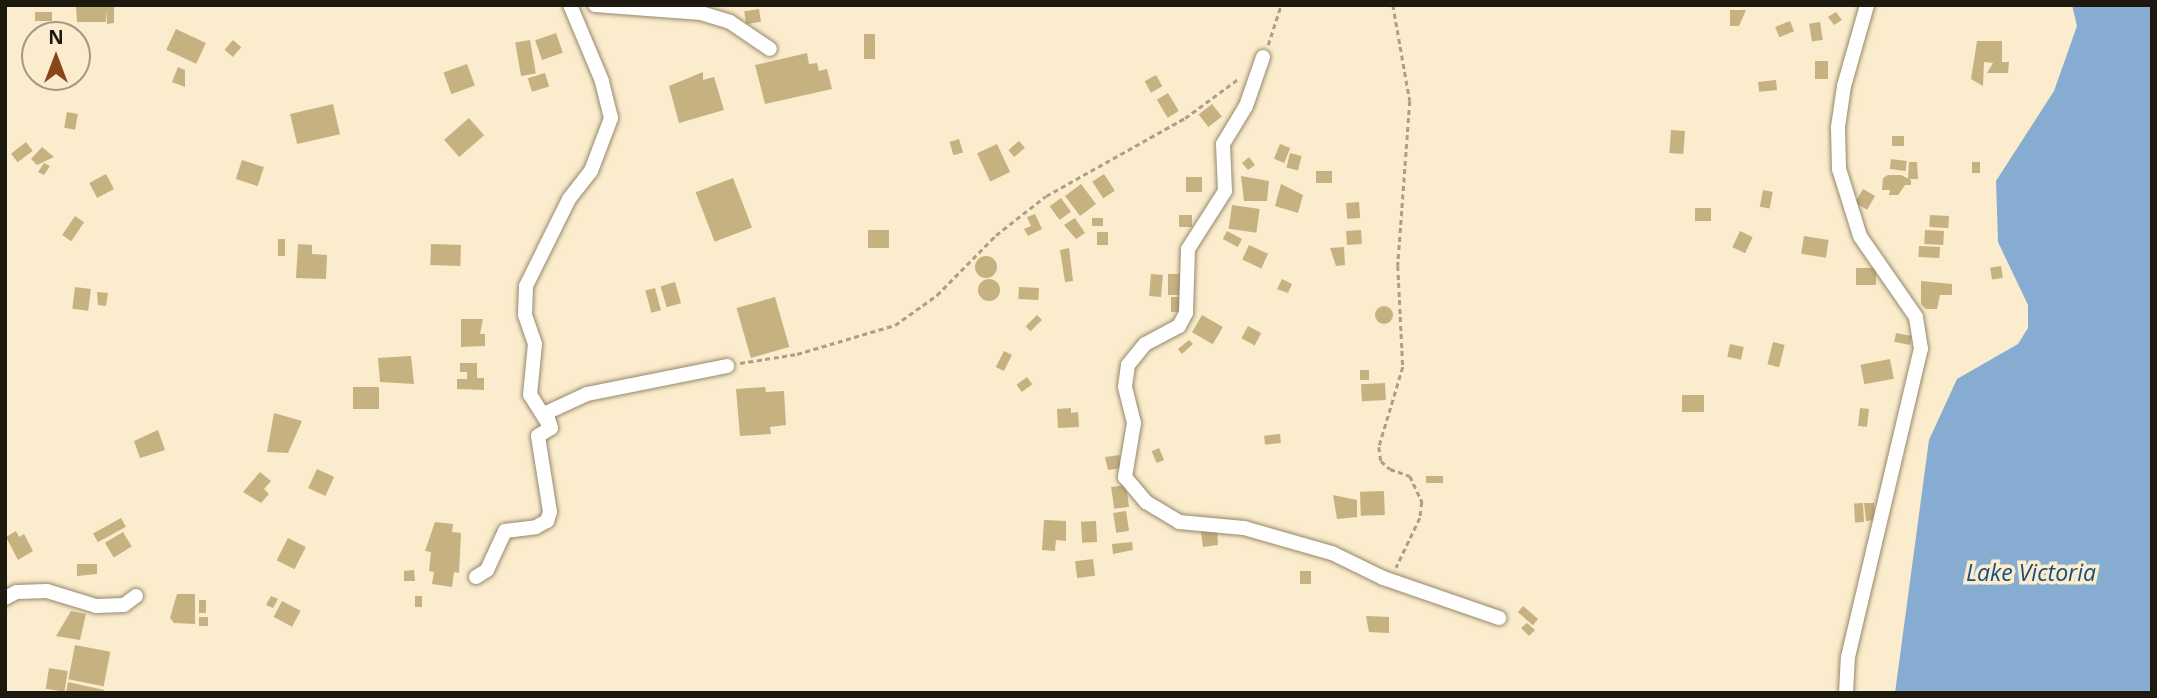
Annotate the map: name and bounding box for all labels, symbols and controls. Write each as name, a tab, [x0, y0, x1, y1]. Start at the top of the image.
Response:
north arrow	[21, 21, 91, 91]
text: N	[48, 24, 64, 50]
water label: Lake Victoria	[1966, 558, 2096, 586]

